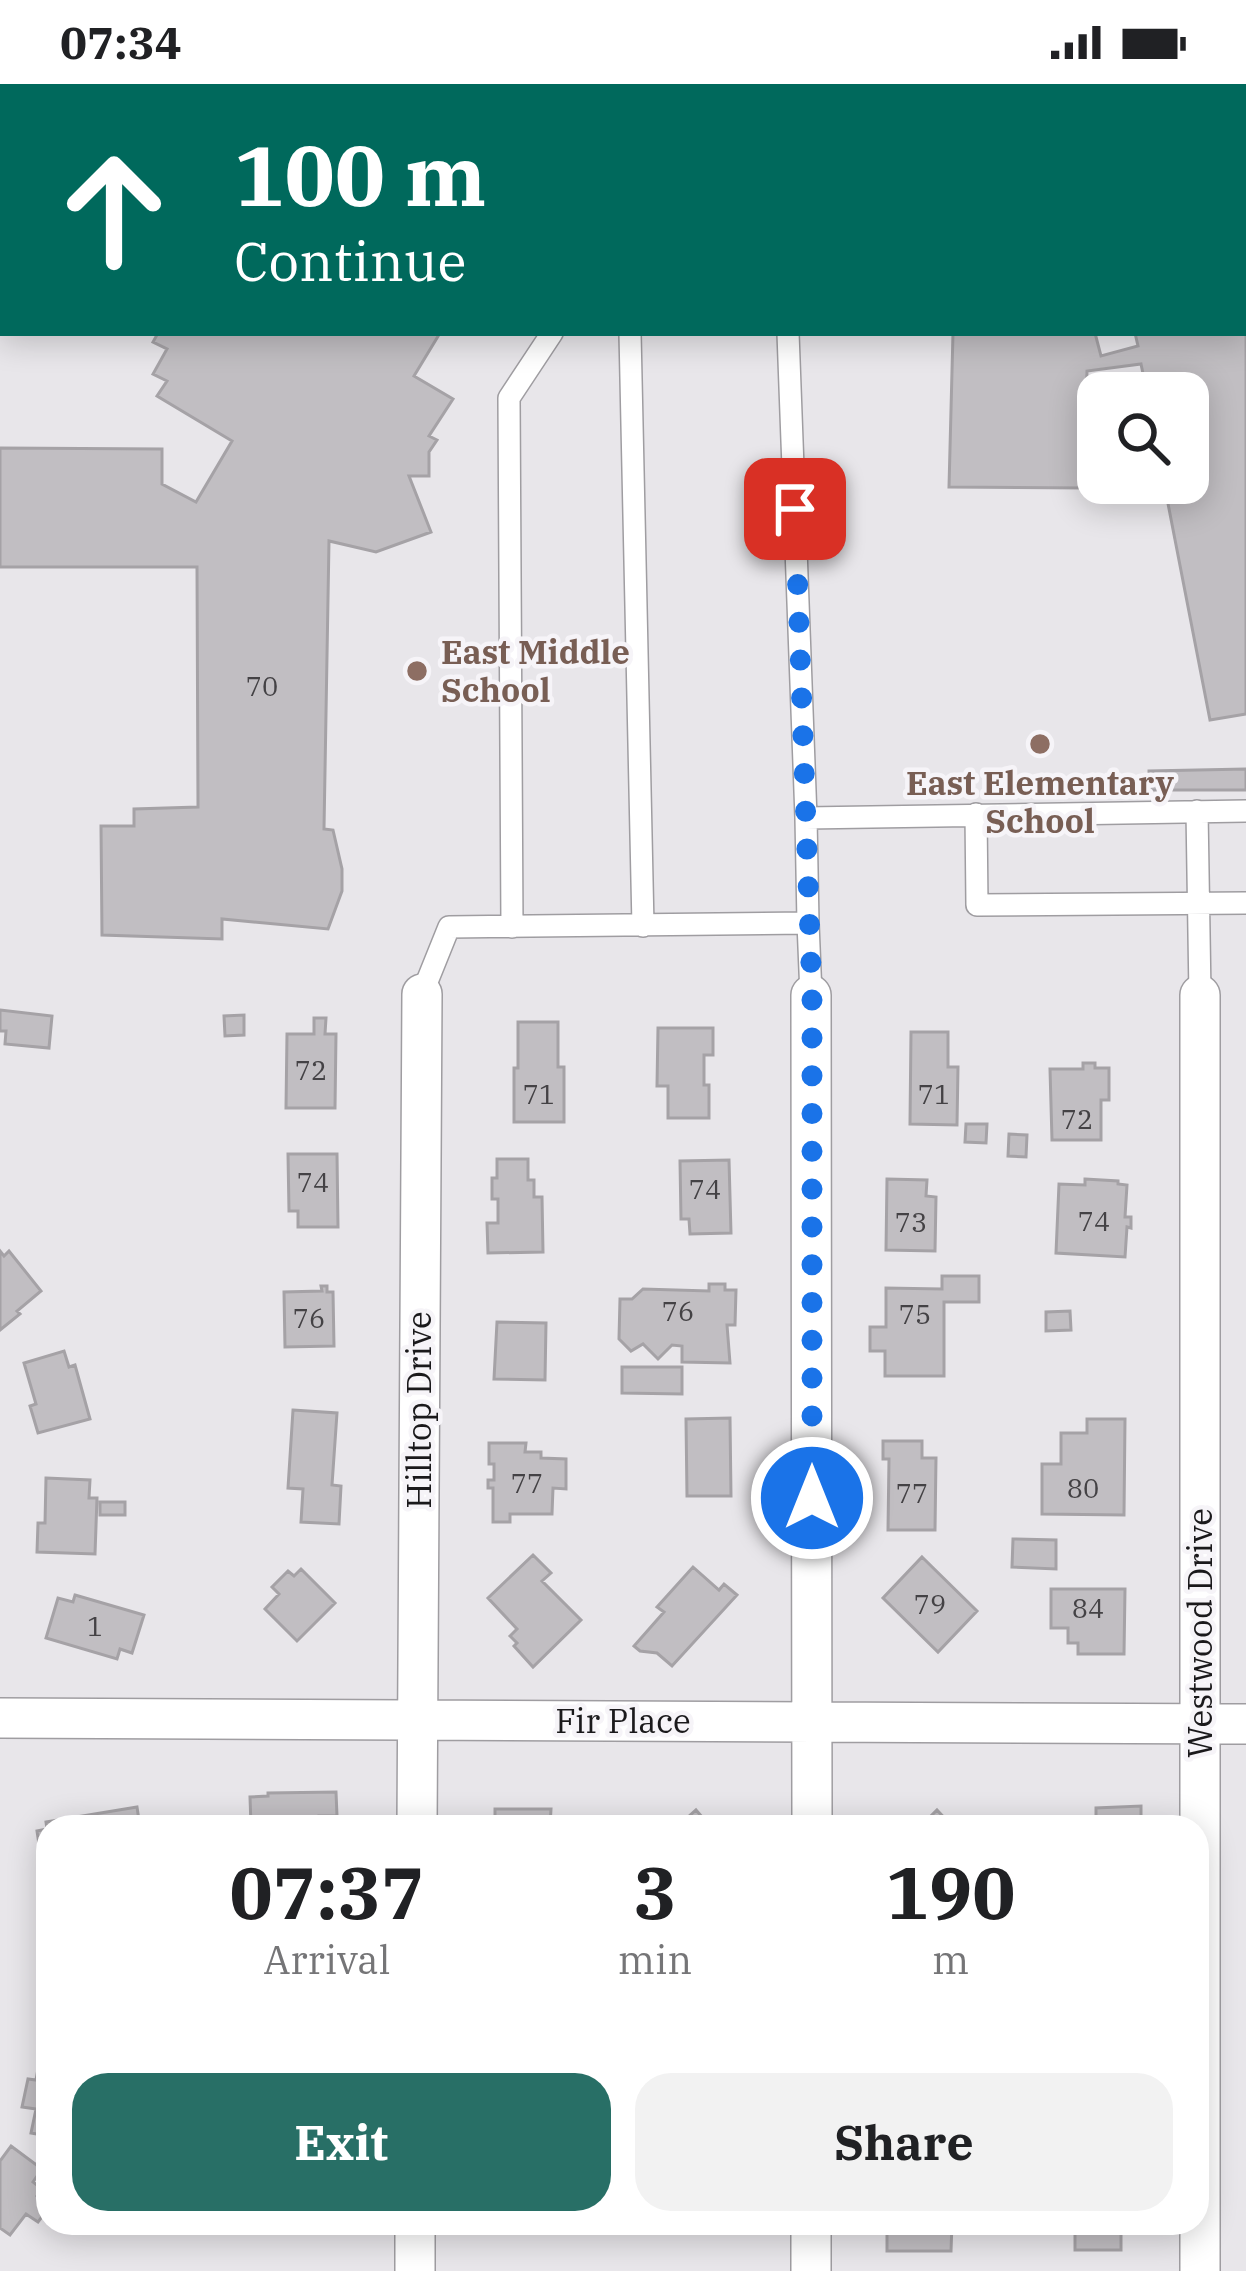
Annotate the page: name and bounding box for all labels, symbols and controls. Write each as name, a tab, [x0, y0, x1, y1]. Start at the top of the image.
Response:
text: 07:34	[60, 13, 182, 71]
text: 100 m	[234, 120, 486, 229]
icon: ahead	[36, 132, 192, 288]
text: Continue	[234, 226, 466, 296]
map controls	[1077, 372, 1209, 504]
button: search	[1077, 372, 1209, 504]
pin	[744, 458, 846, 560]
icon: arrive	[762, 476, 828, 542]
place label: East Middle School	[441, 630, 630, 711]
marker: East Middle School	[404, 658, 430, 684]
house number: 70	[246, 668, 278, 703]
marker: East Elementary School	[1027, 731, 1053, 757]
place label: East Elementary School	[906, 761, 1174, 842]
house number: 72	[295, 1052, 327, 1087]
house number: 71	[523, 1076, 555, 1111]
house number: 71	[918, 1076, 950, 1111]
house number: 72	[1061, 1101, 1093, 1136]
house number: 74	[297, 1164, 329, 1199]
house number: 74	[689, 1171, 721, 1206]
house number: 74	[1078, 1203, 1110, 1238]
house number: 73	[895, 1204, 927, 1239]
house number: 76	[662, 1293, 694, 1328]
house number: 75	[899, 1296, 931, 1331]
house number: 76	[293, 1300, 325, 1335]
street label: Hilltop Drive	[397, 1311, 440, 1509]
position arrow	[749, 1435, 875, 1561]
house number: 77	[511, 1465, 543, 1500]
house number: 80	[1067, 1470, 1099, 1505]
house number: 77	[896, 1475, 928, 1510]
street label: Westwood Drive	[1178, 1508, 1221, 1758]
house number: 79	[914, 1586, 946, 1621]
house number: 84	[1072, 1590, 1104, 1625]
house number: 1	[87, 1608, 103, 1643]
street label: Fir Place	[555, 1699, 691, 1742]
text: 07:37	[230, 1845, 424, 1939]
text: 3	[633, 1845, 677, 1939]
text: 190	[886, 1845, 1015, 1939]
text: Arrival	[263, 1934, 390, 1985]
text: min	[618, 1934, 692, 1985]
text: m	[932, 1934, 969, 1985]
button: Exit	[72, 2073, 611, 2211]
button: Share	[635, 2073, 1173, 2211]

